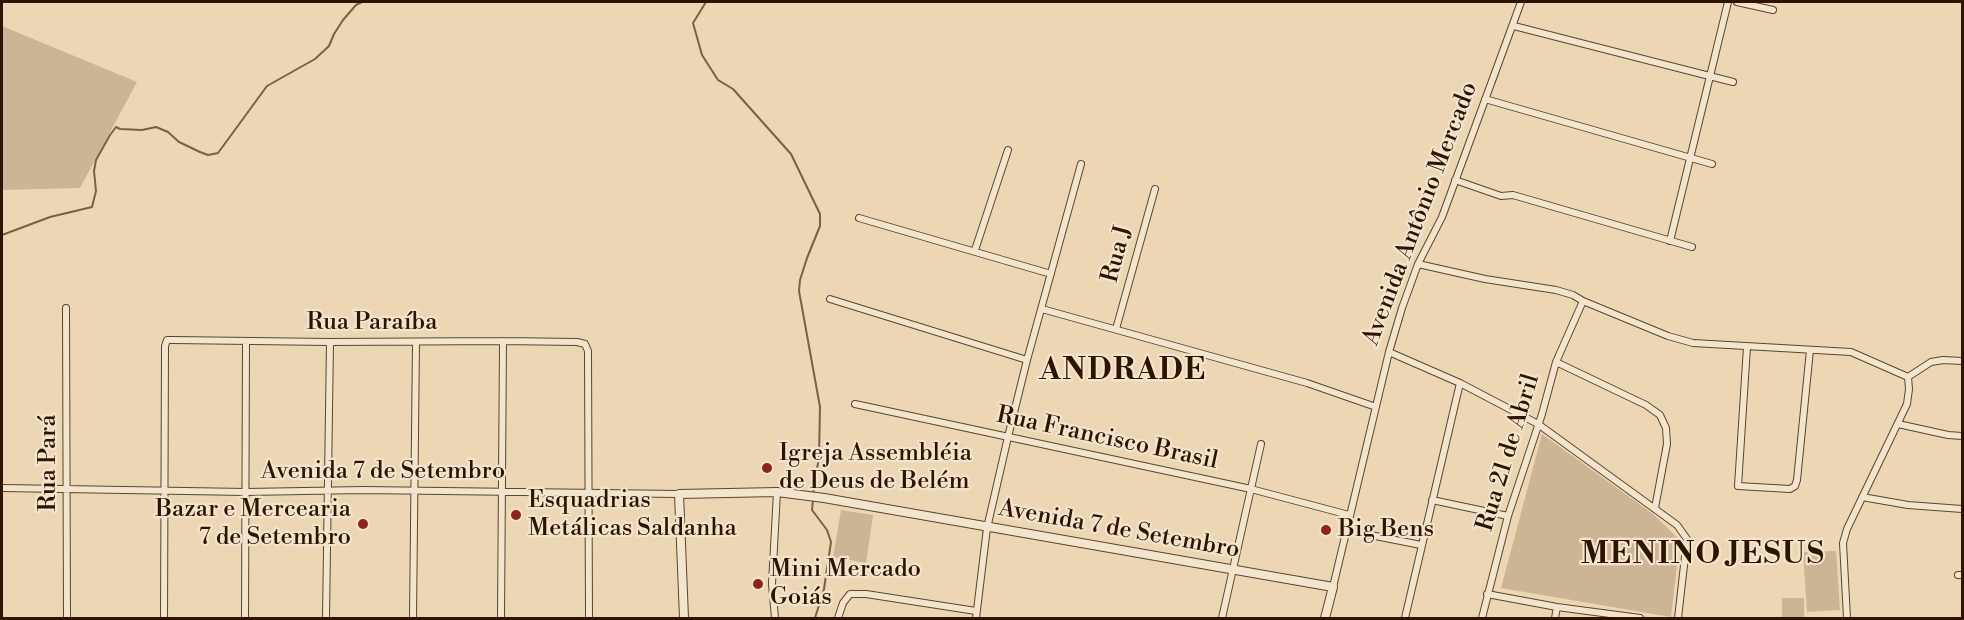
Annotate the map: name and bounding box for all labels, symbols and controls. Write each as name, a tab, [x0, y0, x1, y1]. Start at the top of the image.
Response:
street label: Avenida Antônio Mercado	[1357, 78, 1485, 350]
street label: Rua J	[1097, 222, 1139, 286]
street label: Rua Paraíba	[307, 309, 437, 337]
district label: ANDRADE	[1039, 354, 1207, 390]
street label: Rua 21 de Abril	[1471, 371, 1547, 535]
street label: Rua Francisco Brasil	[994, 401, 1220, 477]
street label: Rua Pará	[35, 414, 63, 512]
place label: Igreja Assembléia de Deus de Belém	[779, 440, 972, 496]
street label: Avenida 7 de Setembro	[261, 458, 505, 486]
marker: Igreja Assembléia de Deus de Belém	[760, 461, 774, 475]
place label: Esquadrias Metálicas Saldanha	[528, 487, 737, 543]
street label: Avenida 7 de Setembro	[996, 495, 1242, 565]
place label: Bazar e Mercearia 7 de Setembro	[155, 496, 351, 552]
marker: Esquadrias Metálicas Saldanha	[509, 508, 523, 522]
place label: Big Bens	[1338, 516, 1434, 544]
marker: Bazar e Mercearia 7 de Setembro	[356, 517, 370, 531]
marker: Big Bens	[1319, 523, 1333, 537]
district label: MENINO JESUS	[1581, 538, 1825, 574]
place label: Mini Mercado Goiás	[770, 556, 921, 612]
marker: Mini Mercado Goiás	[751, 577, 765, 591]

